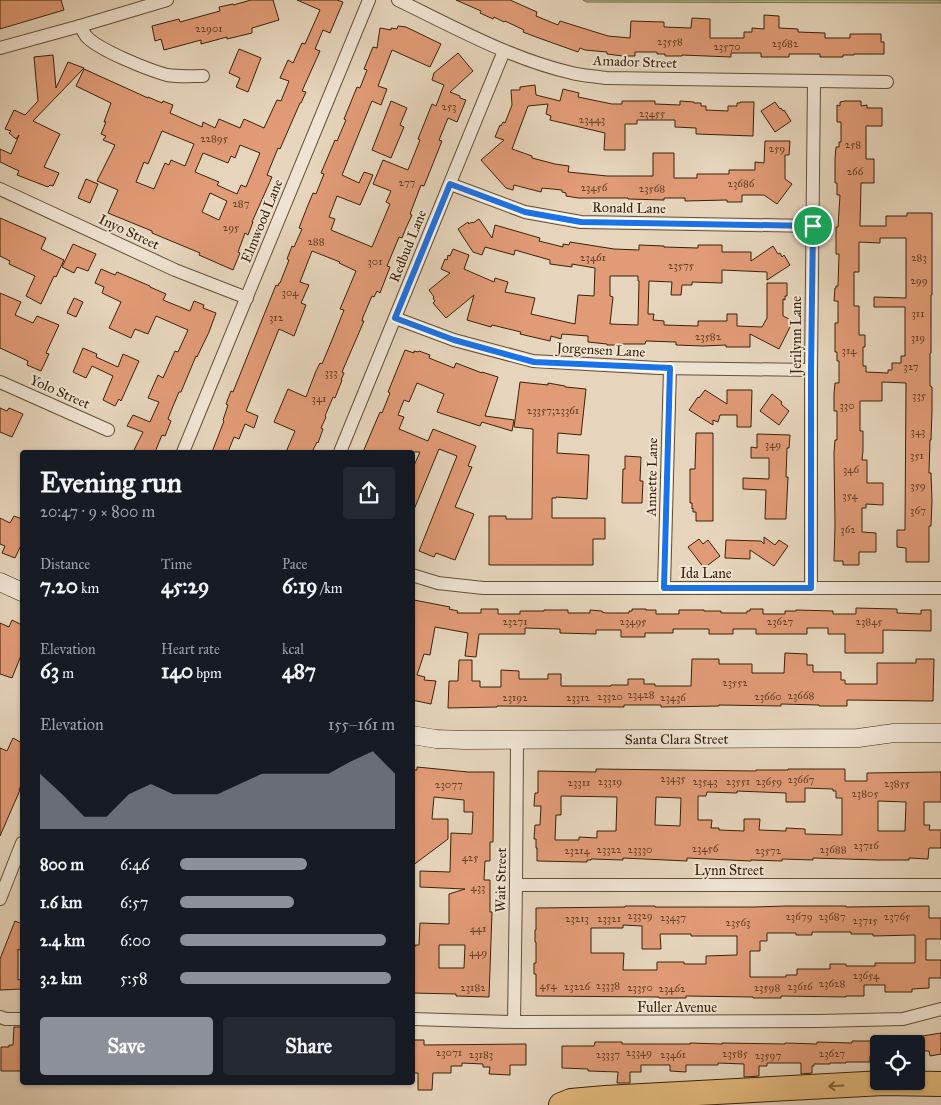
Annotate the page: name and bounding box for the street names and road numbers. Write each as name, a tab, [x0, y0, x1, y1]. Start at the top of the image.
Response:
street label: Amador Street	[592, 52, 677, 72]
street label: Elmwood Lane	[238, 177, 287, 265]
street label: Ronald Lane	[592, 199, 666, 217]
street label: Redbud Lane	[386, 207, 430, 285]
street label: Inyo Street	[96, 211, 162, 253]
street label: Jerilynn Lane	[788, 296, 806, 376]
street label: Jorgensen Lane	[554, 339, 646, 362]
street label: Yolo Street	[27, 371, 93, 413]
street label: Annette Lane	[643, 437, 661, 518]
street label: Ida Lane	[680, 565, 732, 582]
street label: Santa Clara Street	[625, 730, 729, 748]
street label: Wait Street	[492, 847, 510, 913]
street label: Lynn Street	[694, 862, 764, 879]
street label: Fuller Avenue	[637, 999, 717, 1016]

